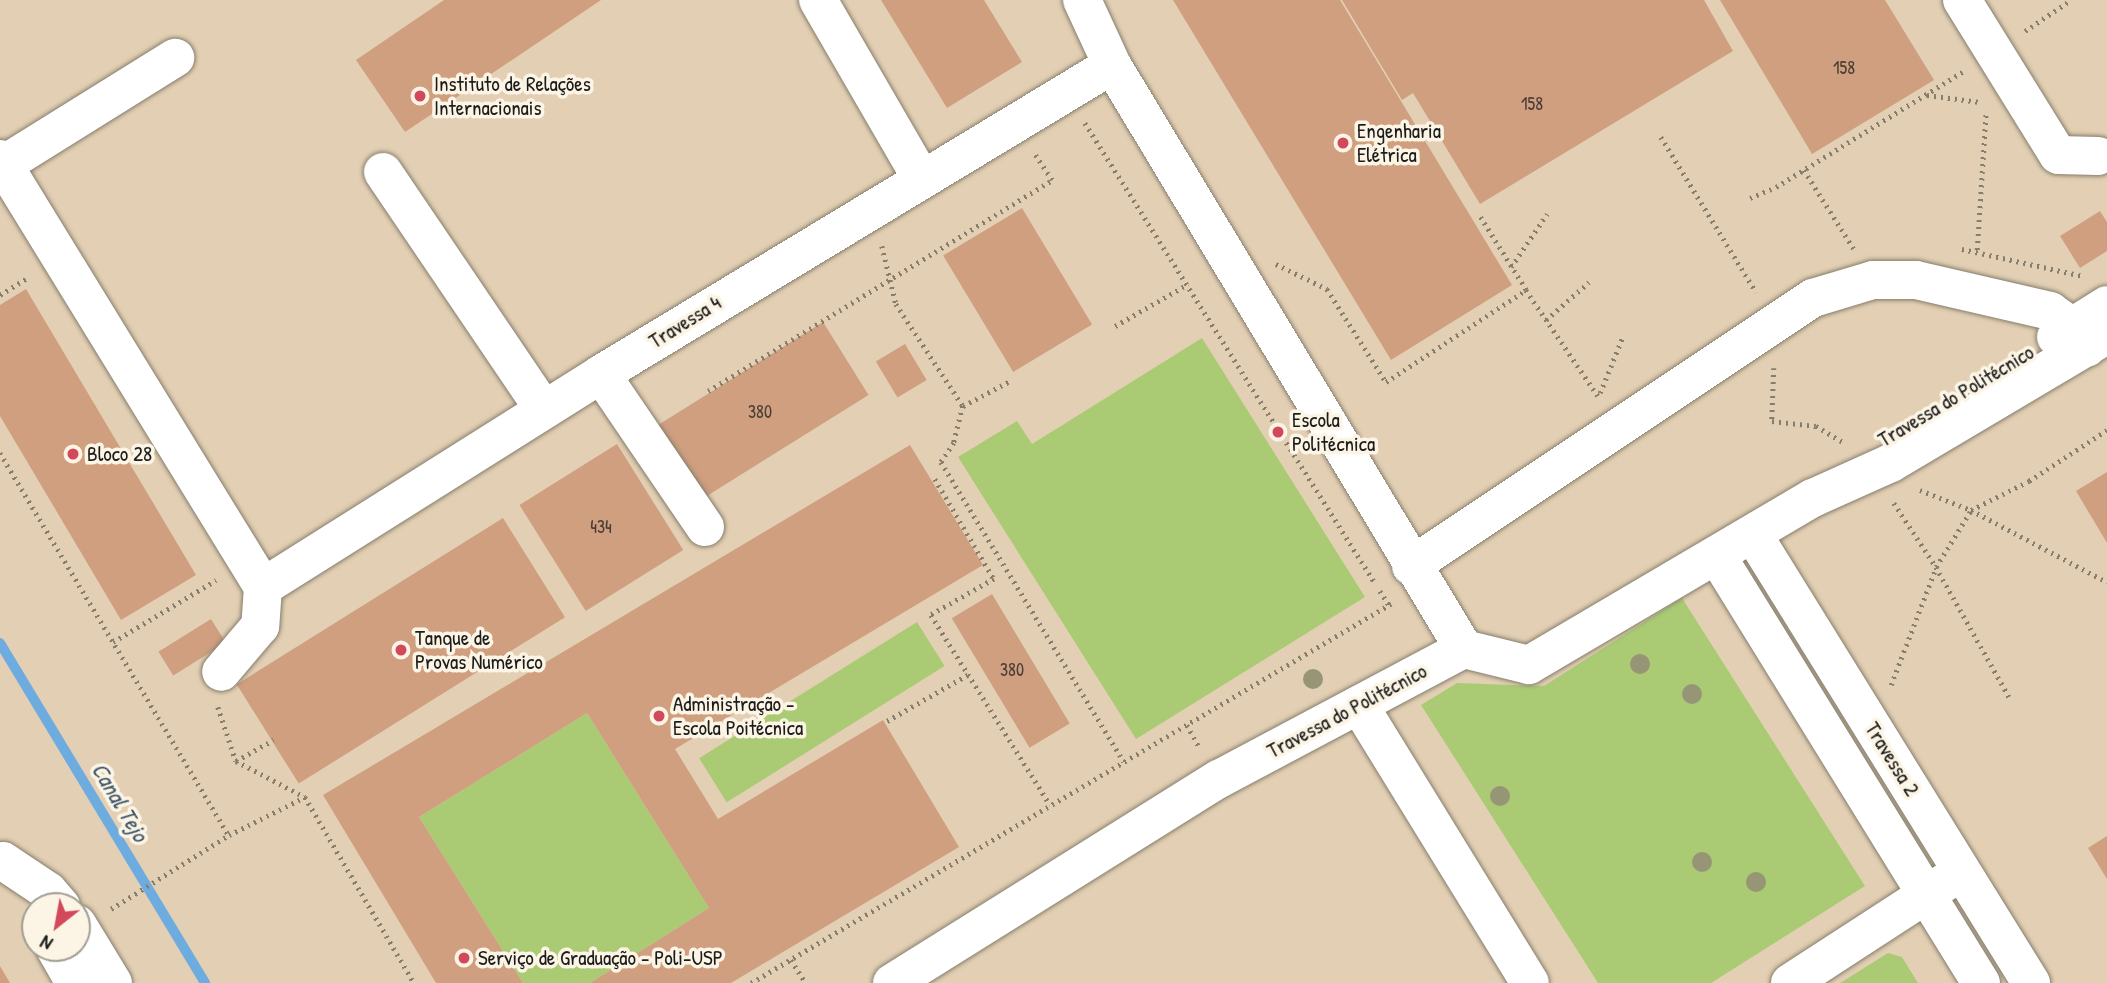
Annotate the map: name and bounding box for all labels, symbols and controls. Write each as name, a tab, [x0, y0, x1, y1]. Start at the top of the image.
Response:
house number: 158	[1833, 57, 1855, 79]
place label: Instituto de Relações Internacionais	[434, 71, 591, 121]
marker: Instituto de Relações Internacionais	[412, 88, 428, 104]
house number: 158	[1521, 93, 1543, 115]
place label: Engenharia Elétrica	[1357, 118, 1441, 168]
marker: Engenharia Elétrica	[1335, 135, 1351, 151]
street label: Travessa 4	[644, 290, 726, 354]
street label: Travessa do Politécnico	[1874, 340, 2038, 452]
house number: 380	[748, 401, 772, 423]
place label: Escola Politécnica	[1292, 407, 1375, 457]
marker: Escola Politécnica	[1270, 424, 1286, 440]
place label: Bloco 28	[87, 441, 152, 467]
marker: Bloco 28	[65, 446, 81, 462]
house number: 434	[590, 516, 612, 538]
place label: Tanque de Provas Numérico	[415, 625, 543, 675]
marker: Tanque de Provas Numérico	[393, 642, 409, 658]
street label: Travessa do Politécnico	[1263, 658, 1431, 764]
house number: 380	[1000, 659, 1024, 681]
place label: Administração - Escola Poitécnica	[673, 691, 803, 741]
marker: Administração - Escola Poitécnica	[651, 708, 667, 724]
street label: Travessa 2	[1860, 718, 1924, 800]
water label: Canal Tejo	[86, 758, 154, 846]
north arrow	[21, 892, 91, 962]
text: N	[35, 930, 57, 957]
place label: Serviço de Graduação - Poli-USP	[478, 945, 723, 971]
marker: Serviço de Graduação - Poli-USP	[456, 950, 472, 966]

